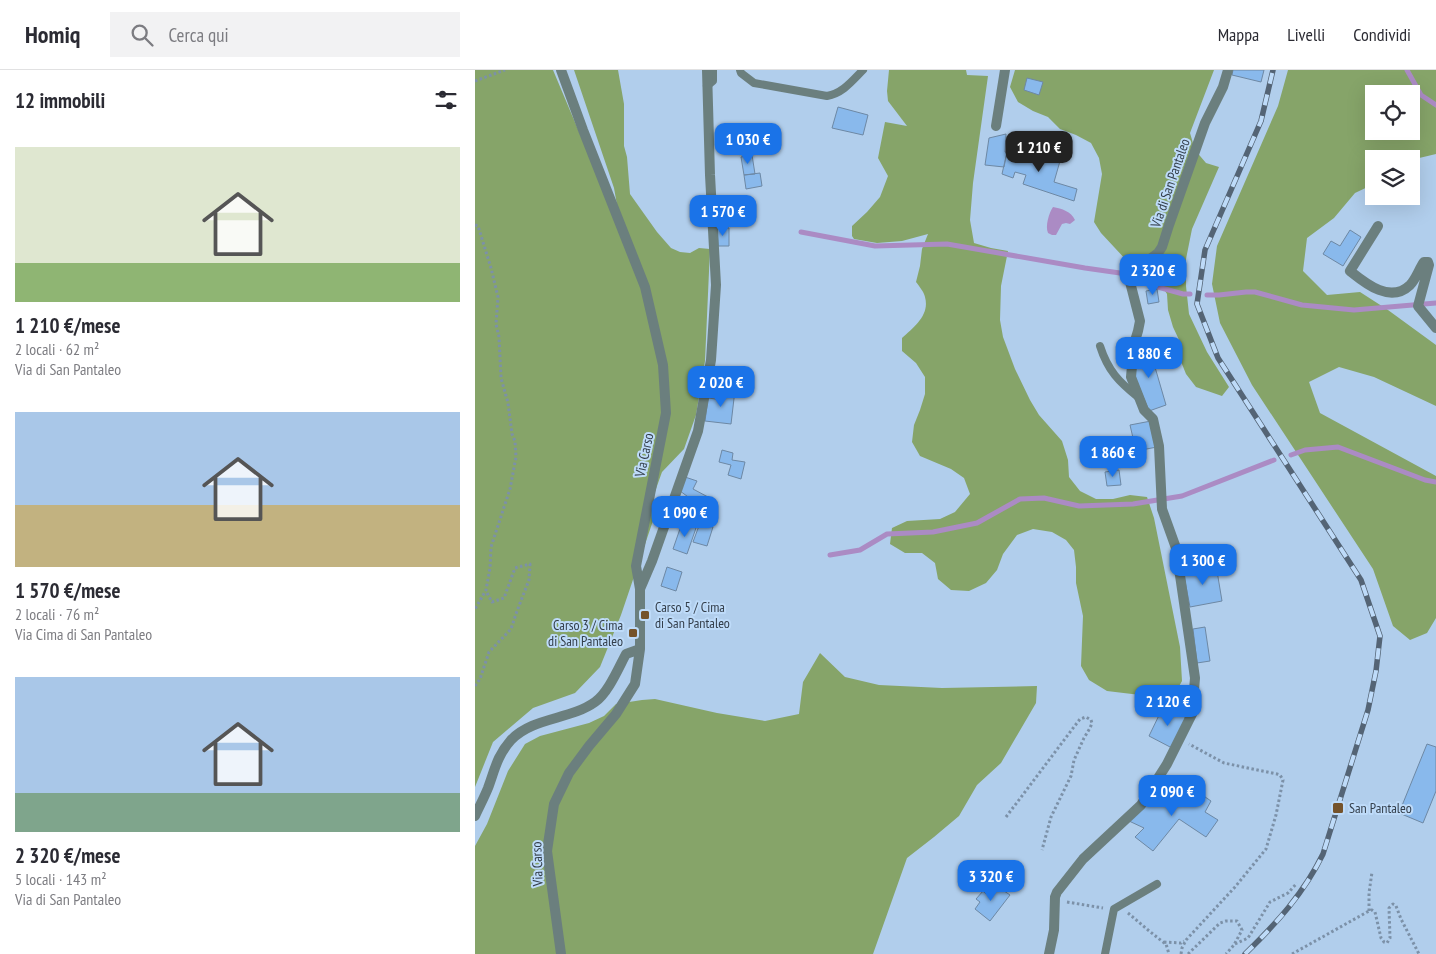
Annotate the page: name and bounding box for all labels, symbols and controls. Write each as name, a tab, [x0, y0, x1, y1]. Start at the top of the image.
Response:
search box	[110, 12, 460, 57]
text: Homiq	[25, 19, 80, 50]
icon: search	[128, 21, 156, 49]
text: Cerca qui	[168, 23, 229, 47]
text: Mappa	[1218, 23, 1259, 46]
text: Livelli	[1287, 23, 1325, 46]
text: Condividi	[1353, 23, 1411, 46]
map controls	[1365, 85, 1420, 205]
button: locate	[1365, 85, 1420, 140]
icon: filters	[432, 86, 460, 114]
text: 12 immobili	[15, 87, 105, 114]
pin: 1 030 €	[702, 122, 794, 165]
text: 1 030 €	[726, 129, 770, 149]
pin: 1 210 €	[993, 131, 1085, 173]
street label: Via di San Pantaleo	[1146, 136, 1194, 231]
text: 1 210 €	[1017, 137, 1061, 157]
button: layers	[1365, 150, 1420, 205]
icon: home	[193, 179, 283, 269]
pin: 1 570 €	[677, 194, 769, 237]
text: 1 570 €	[701, 201, 745, 221]
pin: 2 320 €	[1107, 254, 1199, 296]
text: 2 320 €	[1131, 260, 1175, 280]
text: 1 210 €/mese	[15, 312, 120, 339]
pin: 1 880 €	[1103, 336, 1195, 379]
text: 2 locali · 62 m²	[15, 339, 99, 359]
text: 1 880 €	[1127, 343, 1171, 363]
text: Via di San Pantaleo	[15, 359, 121, 379]
pin: 2 020 €	[675, 366, 767, 408]
text: 2 020 €	[699, 372, 743, 392]
street label: Via Carso	[630, 431, 657, 480]
pin: 1 860 €	[1067, 436, 1159, 478]
text: 1 860 €	[1091, 442, 1135, 462]
icon: home	[193, 444, 283, 534]
pin: 1 090 €	[639, 496, 731, 538]
text: 1 090 €	[663, 502, 707, 522]
pin: 1 300 €	[1157, 544, 1249, 586]
text: 1 300 €	[1181, 550, 1225, 570]
text: 1 570 €/mese	[15, 577, 120, 604]
place label: Carso 5 / Cima di San Pantaleo	[655, 598, 730, 632]
text: 2 locali · 76 m²	[15, 604, 99, 624]
marker: Carso 5 / Cima di San Pantaleo	[639, 609, 651, 621]
place label: Carso 3 / Cima di San Pantaleo	[548, 616, 623, 650]
text: Via Cima di San Pantaleo	[15, 624, 152, 644]
marker: Carso 3 / Cima di San Pantaleo	[627, 627, 639, 639]
pin: 2 120 €	[1122, 684, 1214, 727]
text: 2 120 €	[1146, 691, 1190, 711]
icon: home	[193, 709, 283, 799]
pin: 2 090 €	[1126, 774, 1218, 817]
text: 2 090 €	[1150, 781, 1194, 801]
place label: San Pantaleo	[1349, 799, 1412, 817]
marker: San Pantaleo	[1331, 801, 1345, 815]
street label: Via Carso	[527, 841, 547, 888]
text: 2 320 €/mese	[15, 842, 120, 869]
pin: 3 320 €	[945, 860, 1037, 902]
text: 3 320 €	[969, 866, 1013, 886]
text: 5 locali · 143 m²	[15, 869, 106, 889]
text: Via di San Pantaleo	[15, 889, 121, 909]

